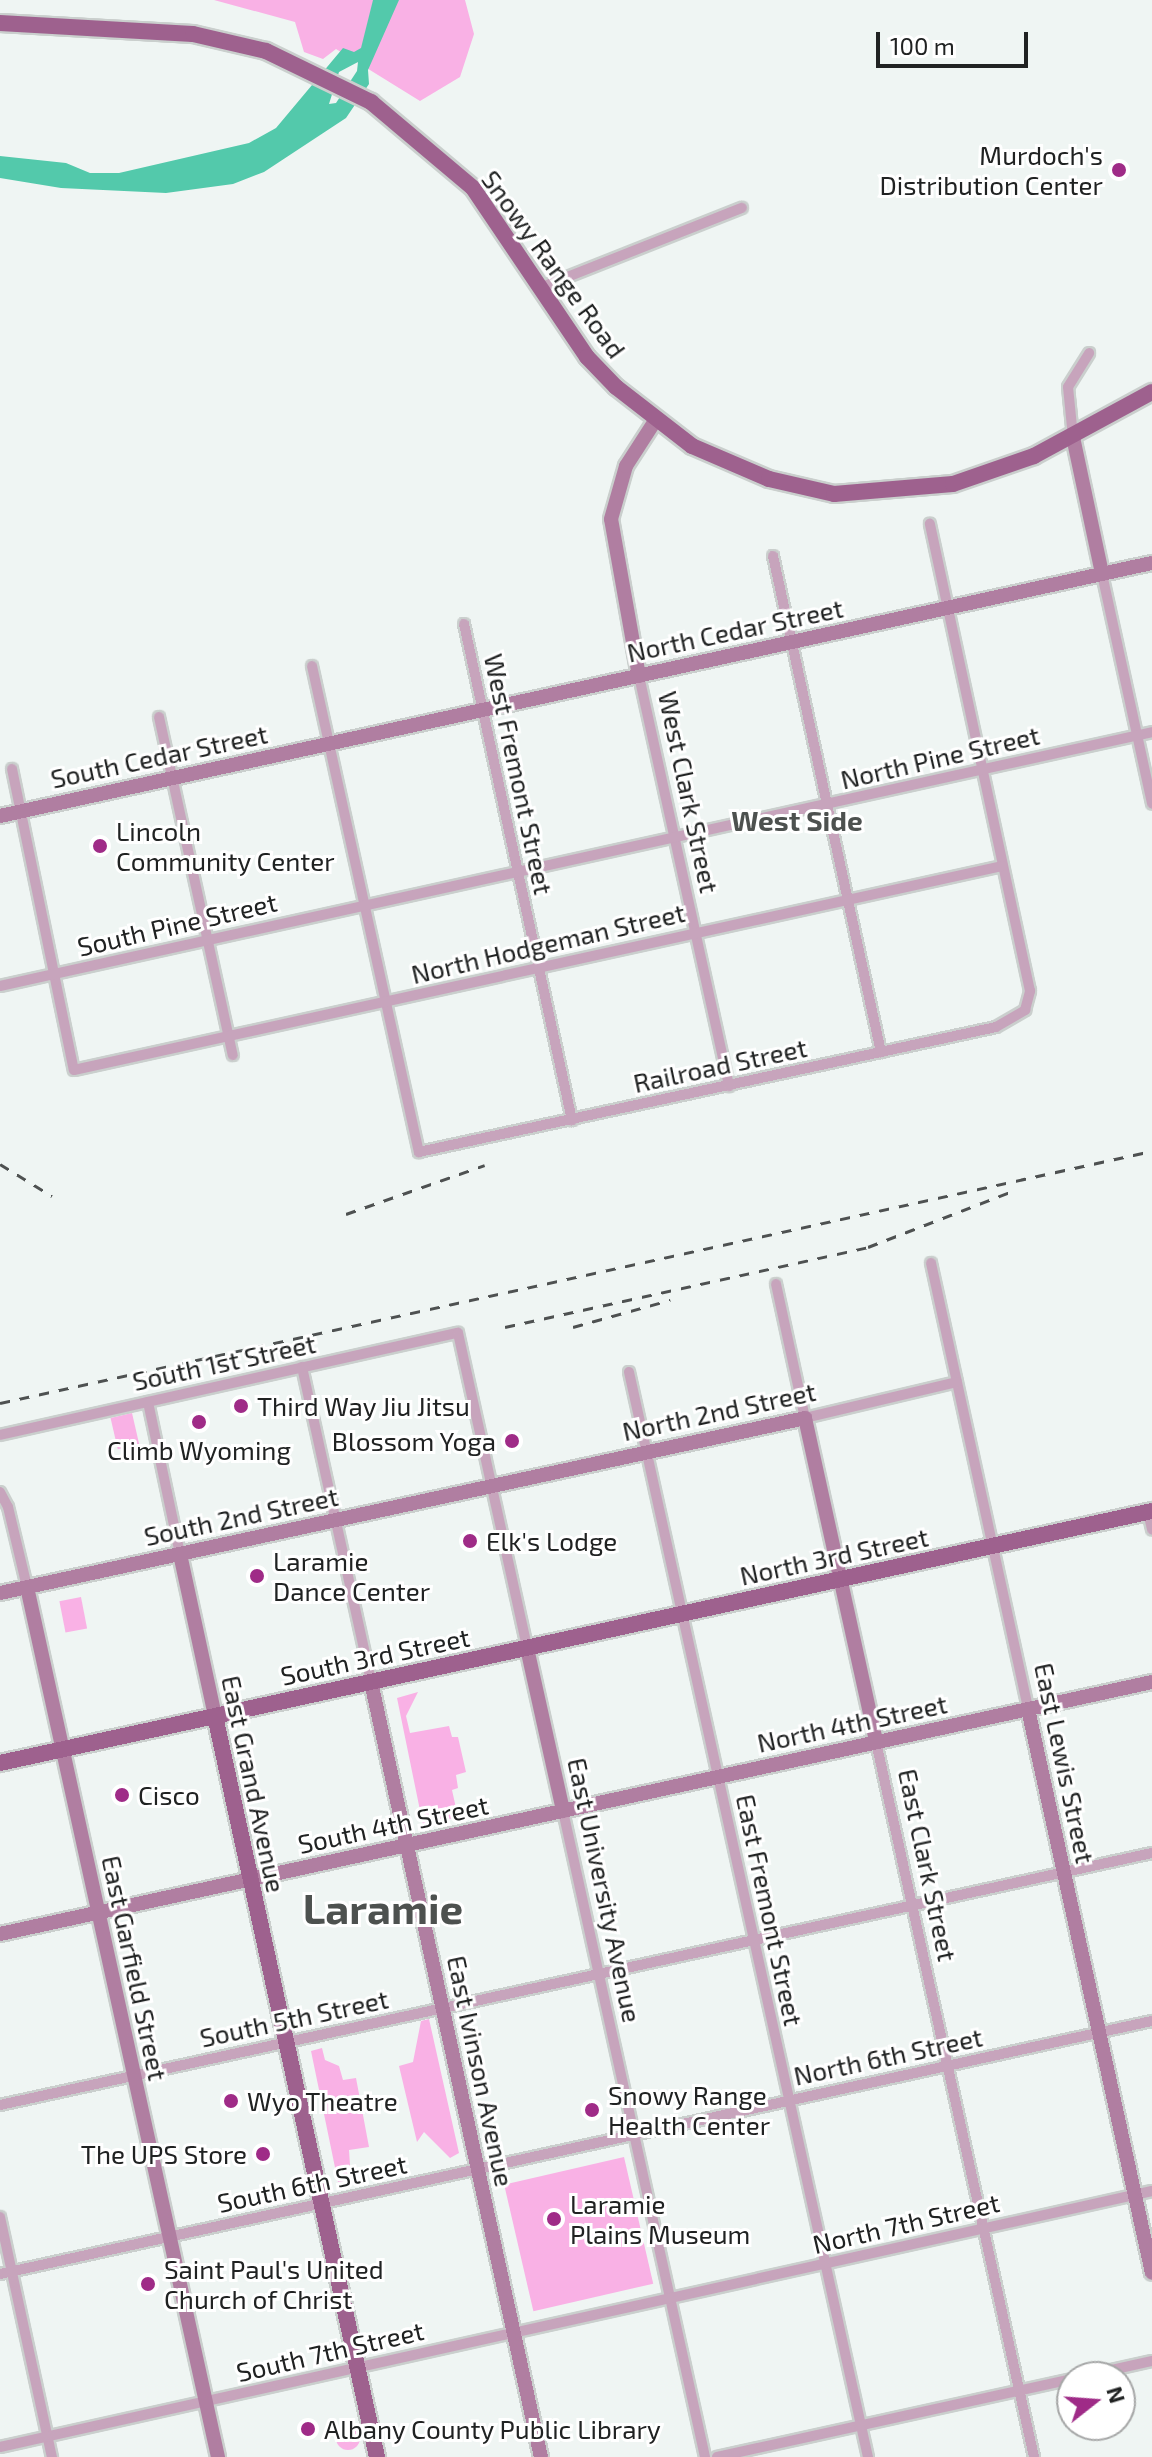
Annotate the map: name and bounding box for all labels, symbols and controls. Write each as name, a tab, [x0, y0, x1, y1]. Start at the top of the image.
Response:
scale bar	[880, 16, 1032, 66]
text: 100 m	[890, 31, 955, 60]
place label: Murdoch's Distribution Center	[879, 139, 1103, 200]
marker: Murdoch's Distribution Center	[1110, 161, 1128, 179]
street label: Snowy Range Road	[475, 164, 633, 364]
street label: North Cedar Street	[624, 592, 846, 668]
street label: West Fremont Street	[478, 651, 560, 897]
street label: West Clark Street	[652, 688, 726, 896]
street label: South Cedar Street	[47, 718, 271, 794]
street label: North Pine Street	[837, 719, 1043, 795]
district label: West Side	[731, 803, 863, 837]
place label: Lincoln Community Center	[116, 815, 335, 876]
marker: Lincoln Community Center	[91, 837, 109, 855]
street label: South Pine Street	[74, 886, 280, 962]
street label: North Hodgeman Street	[408, 896, 688, 990]
street label: Railroad Street	[630, 1031, 810, 1099]
street label: South 1st Street	[130, 1327, 318, 1397]
street label: North 2nd Street	[619, 1375, 819, 1447]
place label: Third Way Jiu Jitsu	[257, 1390, 472, 1422]
marker: Third Way Jiu Jitsu	[232, 1397, 250, 1415]
marker: Climb Wyoming	[190, 1413, 208, 1431]
place label: Blossom Yoga	[331, 1425, 496, 1457]
marker: Blossom Yoga	[503, 1432, 521, 1450]
place label: Climb Wyoming	[107, 1434, 291, 1466]
street label: South 2nd Street	[141, 1480, 341, 1552]
street label: North 3rd Street	[737, 1521, 931, 1591]
place label: Elk's Lodge	[486, 1525, 617, 1557]
marker: Elk's Lodge	[461, 1532, 479, 1550]
place label: Laramie Dance Center	[273, 1545, 430, 1606]
marker: Laramie Dance Center	[248, 1567, 266, 1585]
street label: South 3rd Street	[278, 1621, 472, 1691]
street label: East Lewis Street	[1029, 1660, 1101, 1866]
street label: East Grand Avenue	[216, 1672, 292, 1896]
street label: North 4th Street	[754, 1688, 950, 1758]
street label: East University Avenue	[562, 1754, 648, 2026]
street label: East Clark Street	[892, 1766, 964, 1964]
place label: Cisco	[138, 1779, 200, 1811]
marker: Cisco	[113, 1786, 131, 1804]
street label: South 4th Street	[295, 1789, 491, 1859]
street label: East Fremont Street	[730, 1791, 810, 2029]
street label: East Garfield Street	[96, 1853, 174, 2083]
district label: Laramie	[303, 1882, 463, 1932]
street label: East Ivinson Avenue	[441, 1952, 521, 2190]
street label: South 5th Street	[197, 1983, 391, 2053]
street label: North 6th Street	[791, 2021, 985, 2091]
place label: Snowy Range Health Center	[608, 2079, 770, 2140]
place label: Wyo Theatre	[247, 2085, 398, 2117]
marker: Wyo Theatre	[222, 2092, 240, 2110]
marker: Snowy Range Health Center	[583, 2101, 601, 2119]
place label: The UPS Store	[81, 2138, 247, 2170]
marker: The UPS Store	[254, 2145, 272, 2163]
street label: South 6th Street	[214, 2148, 410, 2218]
street label: North 7th Street	[810, 2186, 1002, 2260]
place label: Laramie Plains Museum	[570, 2188, 750, 2250]
marker: Laramie Plains Museum	[545, 2210, 563, 2228]
place label: Saint Paul's United Church of Christ	[164, 2253, 384, 2314]
marker: Saint Paul's United Church of Christ	[139, 2275, 157, 2293]
street label: South 7th Street	[233, 2314, 427, 2388]
north arrow	[1056, 2361, 1136, 2441]
text: N	[1102, 2383, 1132, 2406]
place label: Albany County Public Library	[324, 2413, 662, 2445]
marker: Albany County Public Library	[299, 2420, 317, 2438]

